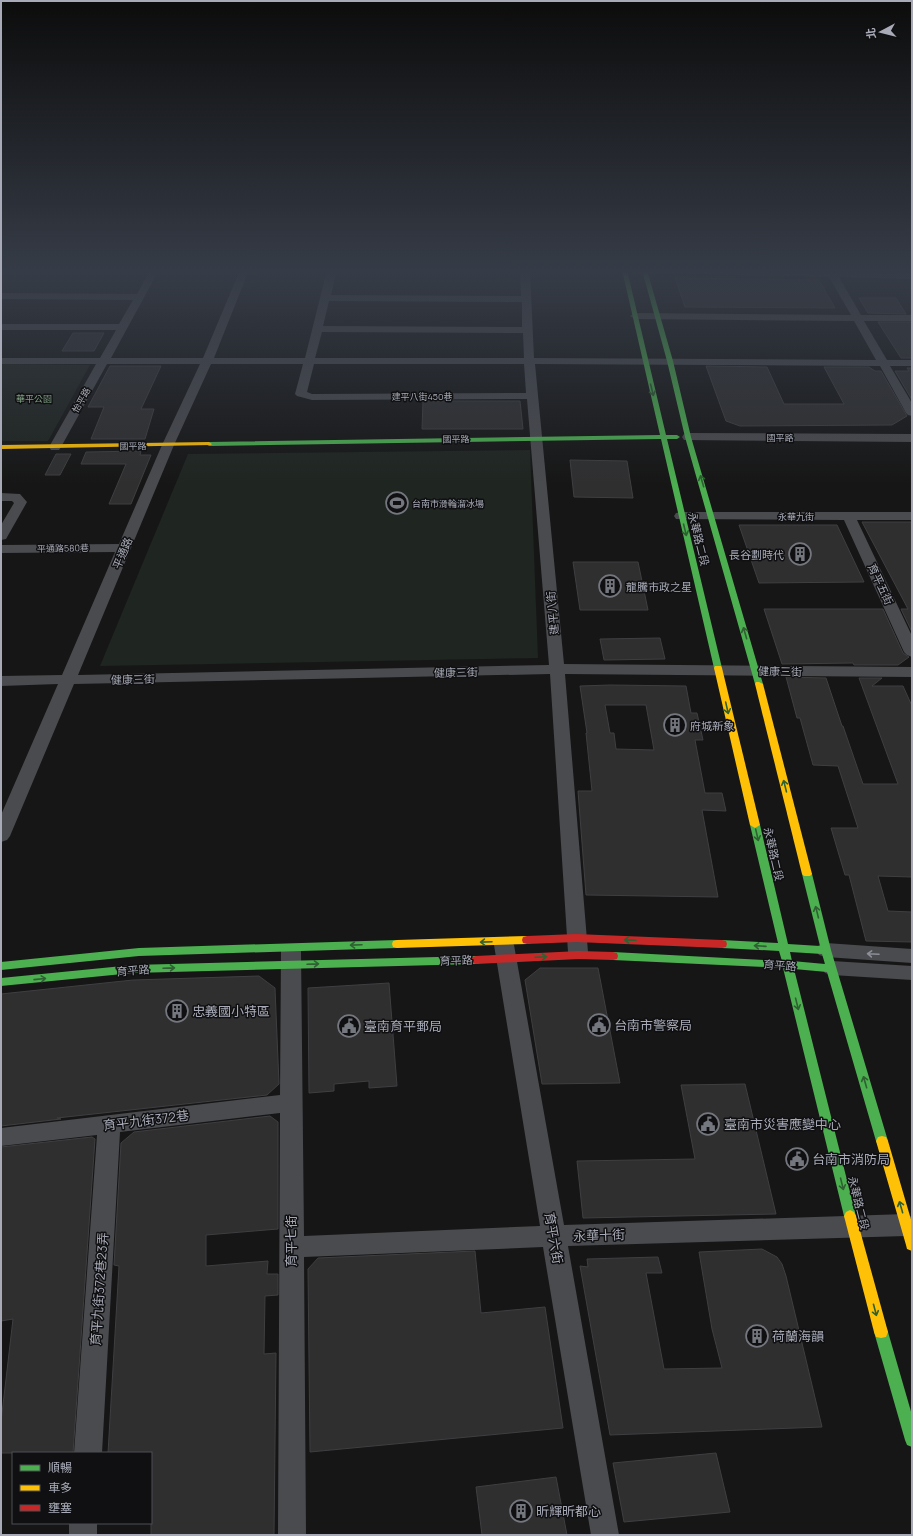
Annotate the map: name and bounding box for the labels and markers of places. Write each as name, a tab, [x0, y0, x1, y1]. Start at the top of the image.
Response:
sports icon: 台南市滑輪溜冰場	[384, 490, 410, 516]
place label: 台南市滑輪溜冰場	[412, 497, 484, 510]
building icon: 長谷劃時代	[787, 541, 813, 567]
place label: 長谷劃時代	[729, 547, 784, 562]
building icon: 龍騰市政之星	[597, 573, 623, 599]
place label: 龍騰市政之星	[626, 579, 692, 594]
building icon: 府城新象	[662, 712, 688, 738]
place label: 府城新象	[690, 718, 734, 733]
building icon: 忠義國小特區	[164, 998, 190, 1024]
place label: 忠義國小特區	[192, 1002, 270, 1020]
public building icon: 台南市警察局	[586, 1012, 612, 1038]
public building icon: 臺南育平郵局	[336, 1013, 362, 1039]
place label: 台南市警察局	[614, 1016, 692, 1034]
place label: 臺南育平郵局	[364, 1017, 442, 1035]
public building icon: 臺南市災害應變中心	[695, 1111, 721, 1137]
place label: 臺南市災害應變中心	[724, 1115, 841, 1133]
public building icon: 台南市消防局	[784, 1146, 810, 1172]
place label: 台南市消防局	[812, 1150, 890, 1168]
building icon: 荷蘭海韻	[744, 1323, 770, 1349]
place label: 荷蘭海韻	[772, 1327, 824, 1345]
building icon: 昕輝昕都心	[508, 1498, 534, 1524]
place label: 昕輝昕都心	[536, 1502, 601, 1520]

